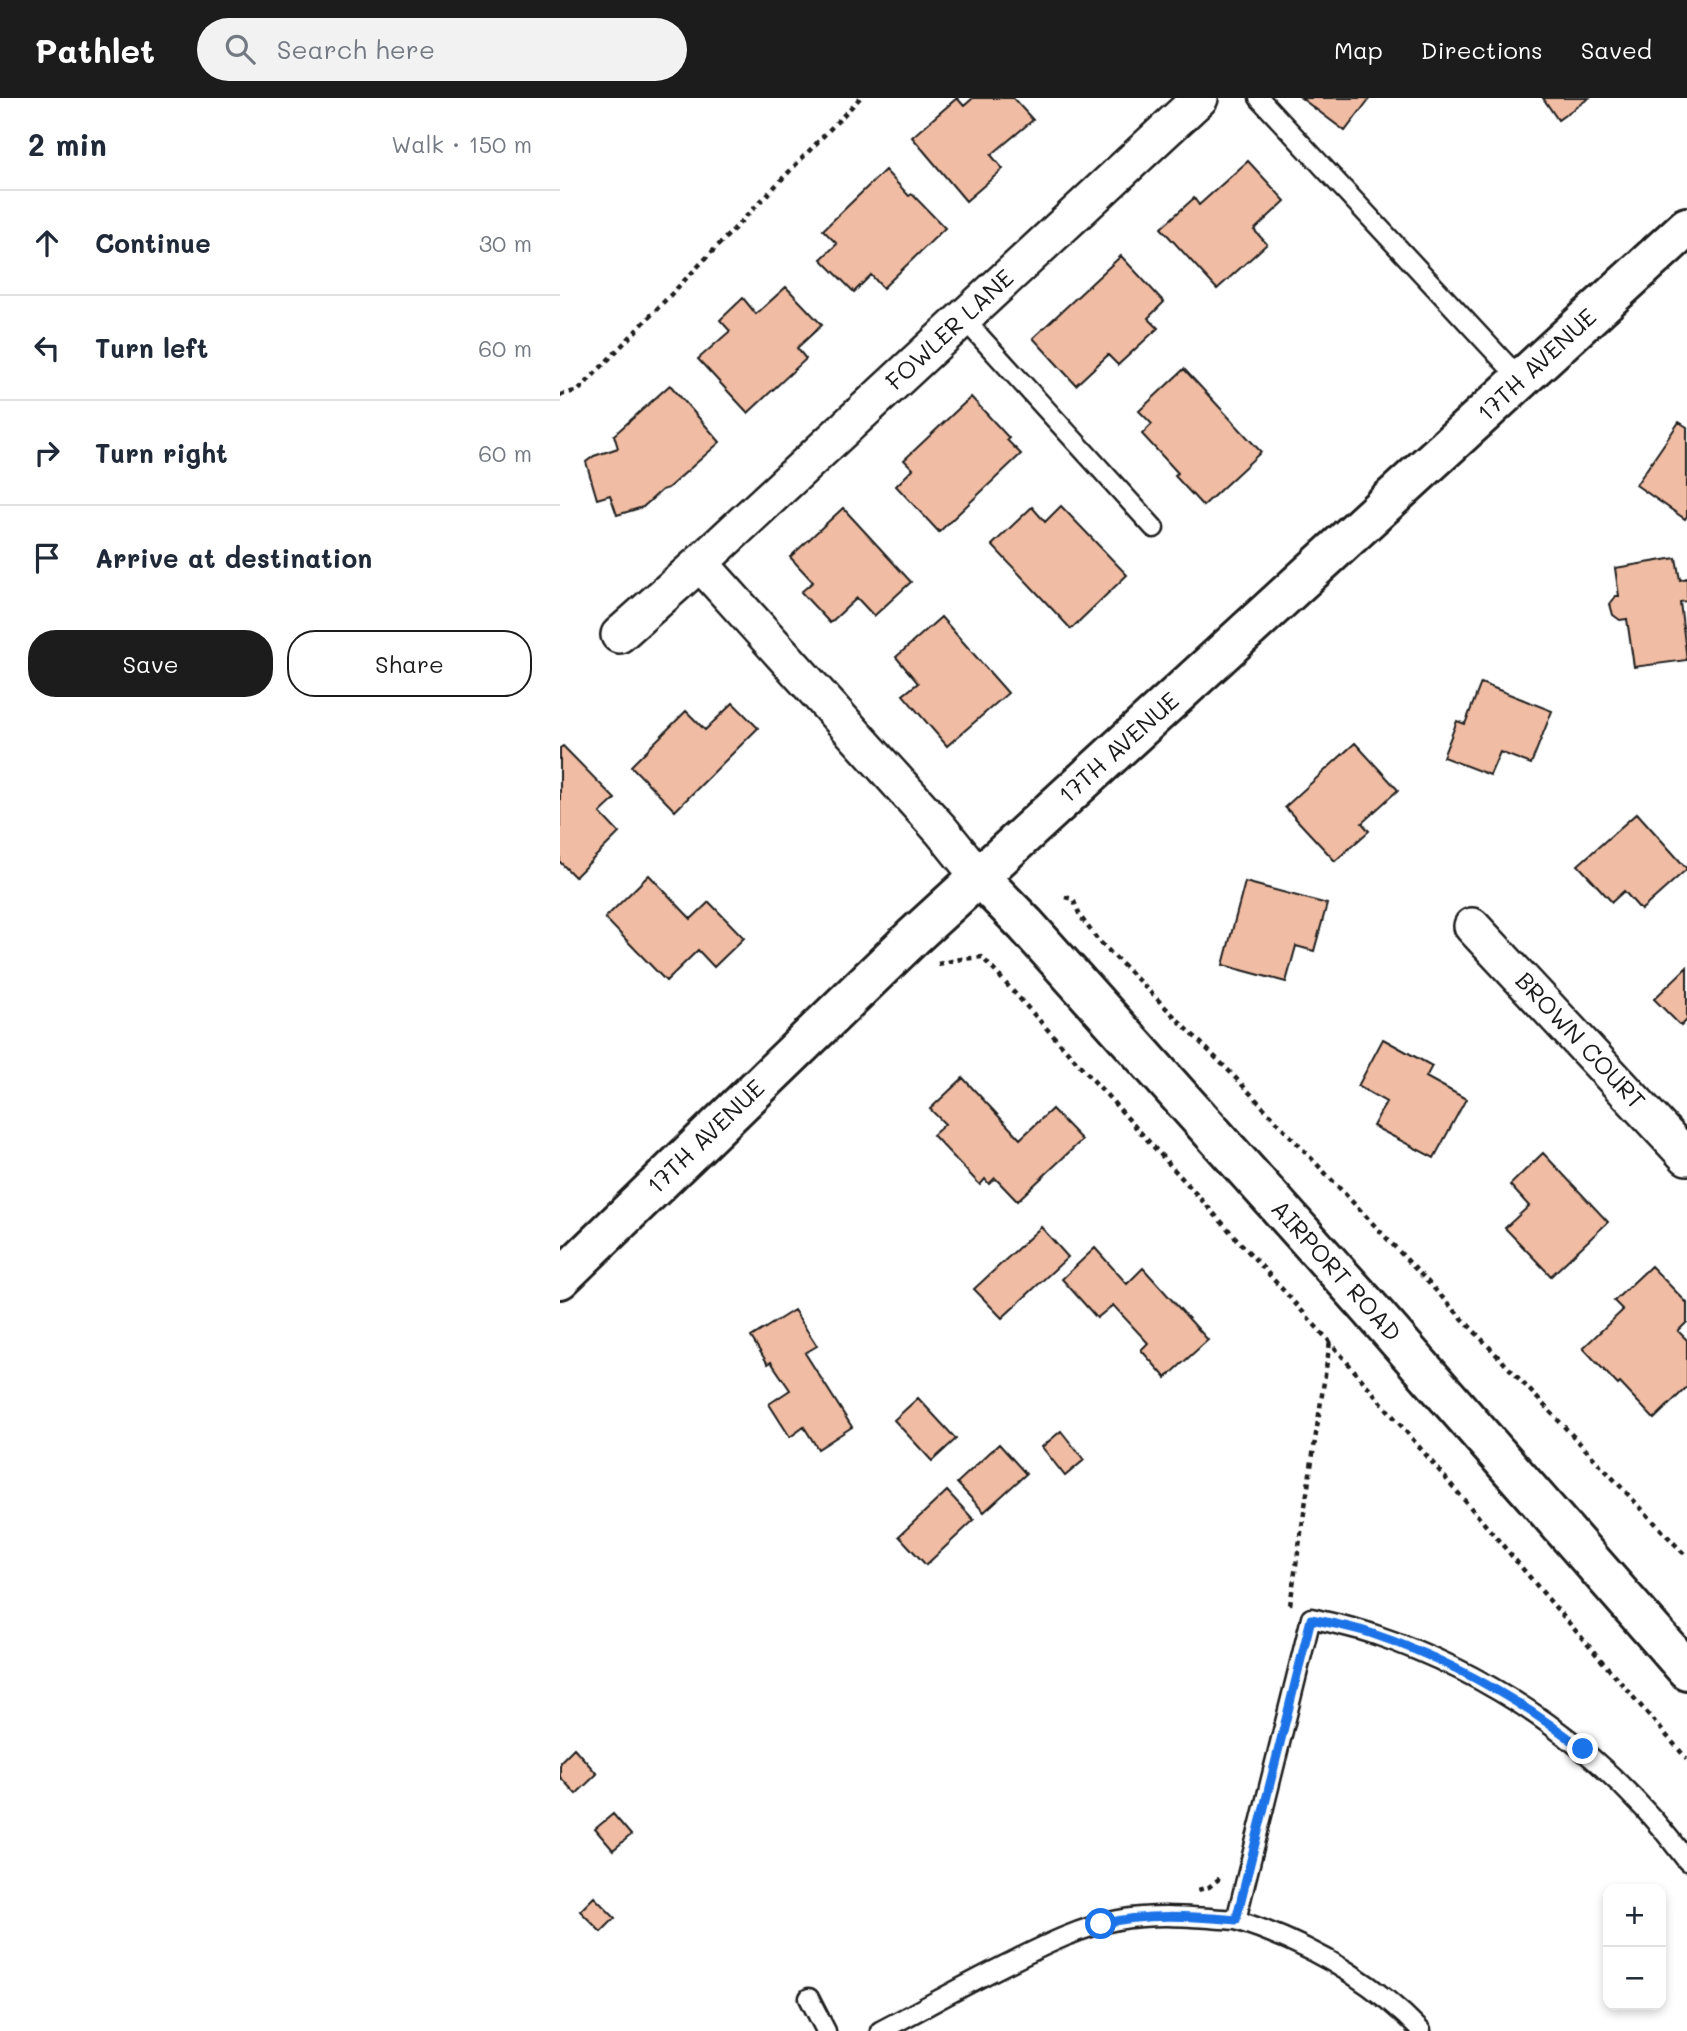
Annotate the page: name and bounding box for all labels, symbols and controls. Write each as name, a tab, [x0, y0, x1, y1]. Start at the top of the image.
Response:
search box	[197, 18, 687, 81]
text: Pathlet	[35, 28, 155, 71]
icon: search	[221, 30, 259, 68]
text: Search here	[277, 32, 435, 66]
text: Map	[1334, 34, 1383, 65]
text: Directions	[1421, 34, 1543, 65]
text: Saved	[1581, 34, 1652, 65]
text: 2 min	[28, 124, 107, 164]
text: Walk · 150 m	[391, 129, 532, 159]
icon: ahead	[28, 224, 66, 262]
text: Continue	[95, 226, 211, 260]
text: 30 m	[479, 228, 532, 258]
street label: FOWLER LANE	[879, 262, 1019, 396]
street label: 17TH AVENUE	[1470, 301, 1602, 427]
icon: left	[28, 329, 66, 367]
text: Turn left	[95, 331, 208, 365]
text: 60 m	[478, 333, 532, 363]
icon: right	[28, 434, 66, 472]
text: Turn right	[95, 436, 228, 470]
text: 60 m	[478, 438, 532, 468]
icon: arrive	[28, 539, 66, 577]
text: Arrive at destination	[95, 541, 372, 575]
button: Save	[28, 630, 273, 697]
button: Share	[287, 630, 532, 697]
street label: 17TH AVENUE	[1051, 685, 1185, 809]
street label: BROWN COURT	[1510, 965, 1653, 1115]
street label: 17TH AVENUE	[640, 1072, 770, 1200]
street label: AIRPORT ROAD	[1265, 1193, 1409, 1347]
route end	[1567, 1733, 1598, 1764]
map controls	[1603, 1884, 1666, 2010]
button: +	[1603, 1884, 1666, 1947]
route start	[1085, 1908, 1116, 1939]
button: −	[1603, 1947, 1666, 2010]

